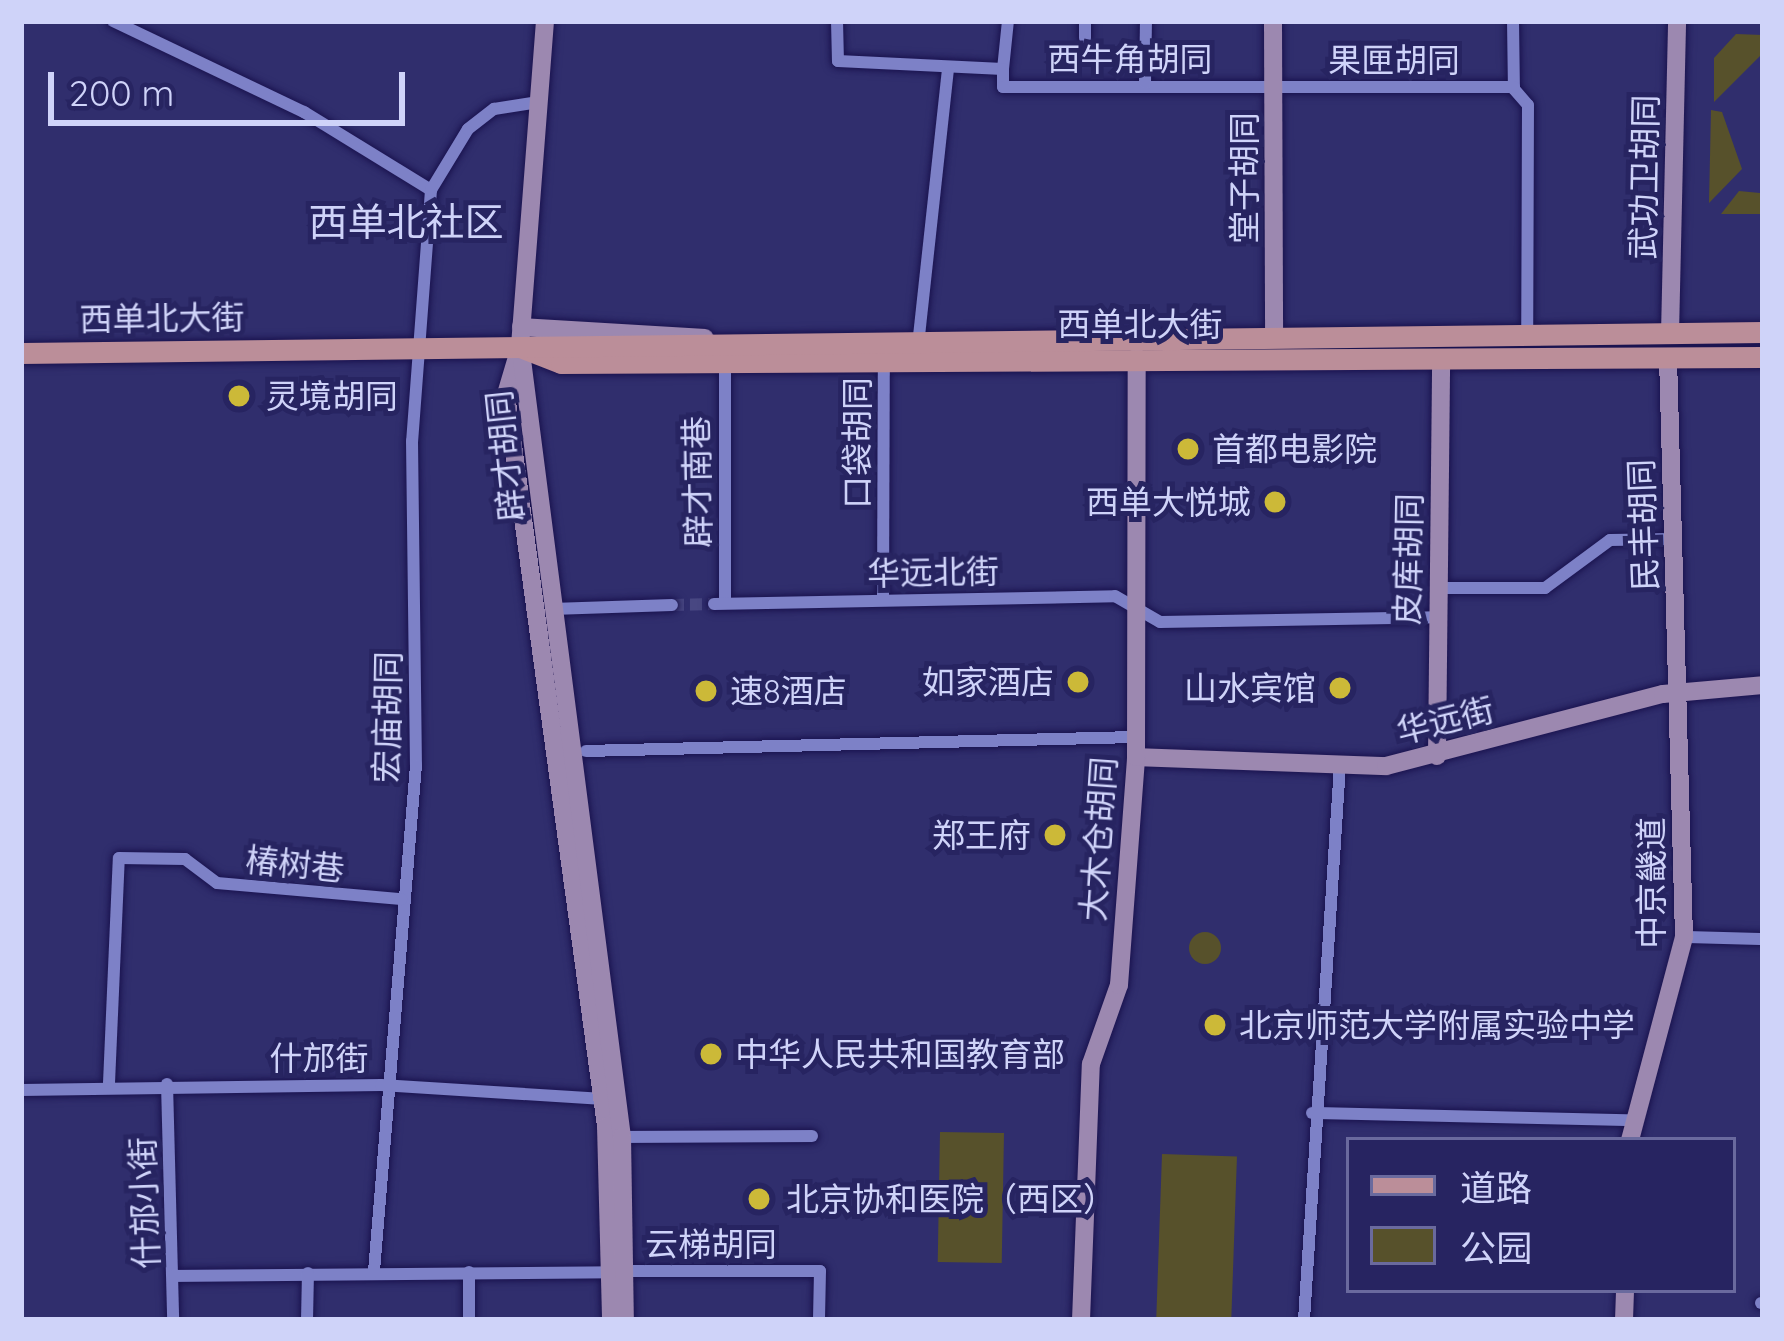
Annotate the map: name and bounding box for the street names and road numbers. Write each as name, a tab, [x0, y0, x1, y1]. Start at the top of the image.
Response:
street label: 西牛角胡同	[1048, 39, 1212, 79]
street label: 果匣胡同	[1328, 40, 1460, 80]
street label: 武功卫胡同	[1623, 94, 1665, 260]
street label: 堂子胡同	[1224, 112, 1264, 244]
street label: 西单北大街	[79, 297, 245, 339]
street label: 西单北大街	[1058, 304, 1222, 344]
street label: 口袋胡同	[837, 377, 877, 509]
street label: 辟才胡同	[478, 388, 532, 524]
street label: 辟才南巷	[676, 416, 718, 548]
street label: 民丰胡同	[1621, 458, 1665, 592]
street label: 皮库胡同	[1387, 493, 1429, 625]
street label: 华远北街	[867, 551, 999, 593]
street label: 宏庙胡同	[366, 651, 408, 783]
street label: 华远街	[1392, 689, 1498, 751]
street label: 大木仓胡同	[1072, 755, 1124, 923]
street label: 中京畿道	[1631, 817, 1671, 949]
street label: 椿树巷	[244, 839, 346, 889]
street label: 什邡街	[270, 1038, 368, 1078]
street label: 什邡小街	[122, 1136, 166, 1270]
street label: 云梯胡同	[645, 1224, 777, 1264]

